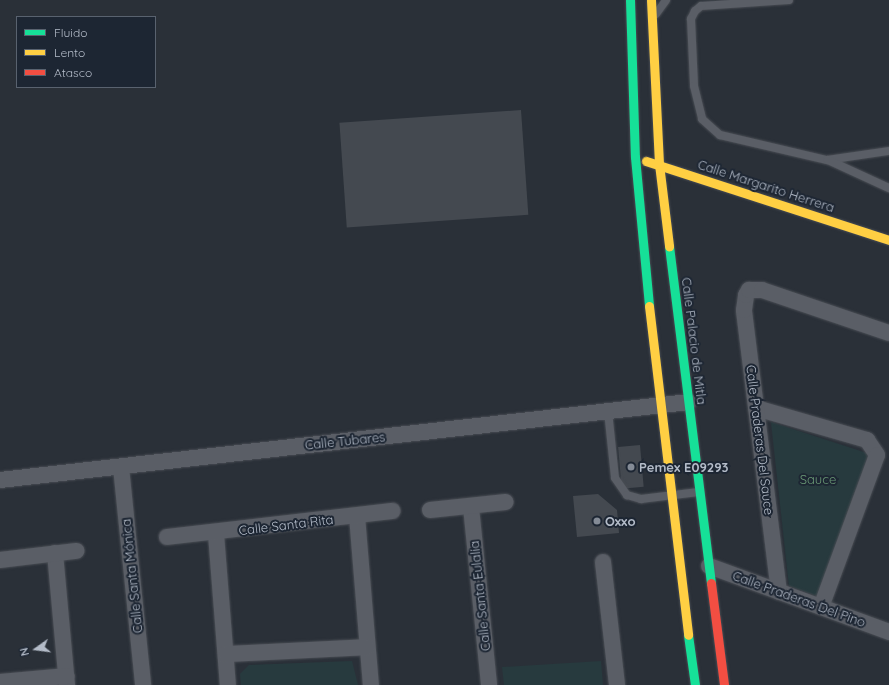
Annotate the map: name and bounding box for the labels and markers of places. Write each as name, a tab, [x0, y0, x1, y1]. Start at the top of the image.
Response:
place label: Pemex E09293	[639, 459, 729, 475]
marker: Pemex E09293	[626, 462, 636, 472]
place label: Oxxo	[605, 513, 636, 529]
marker: Oxxo	[592, 516, 602, 526]

